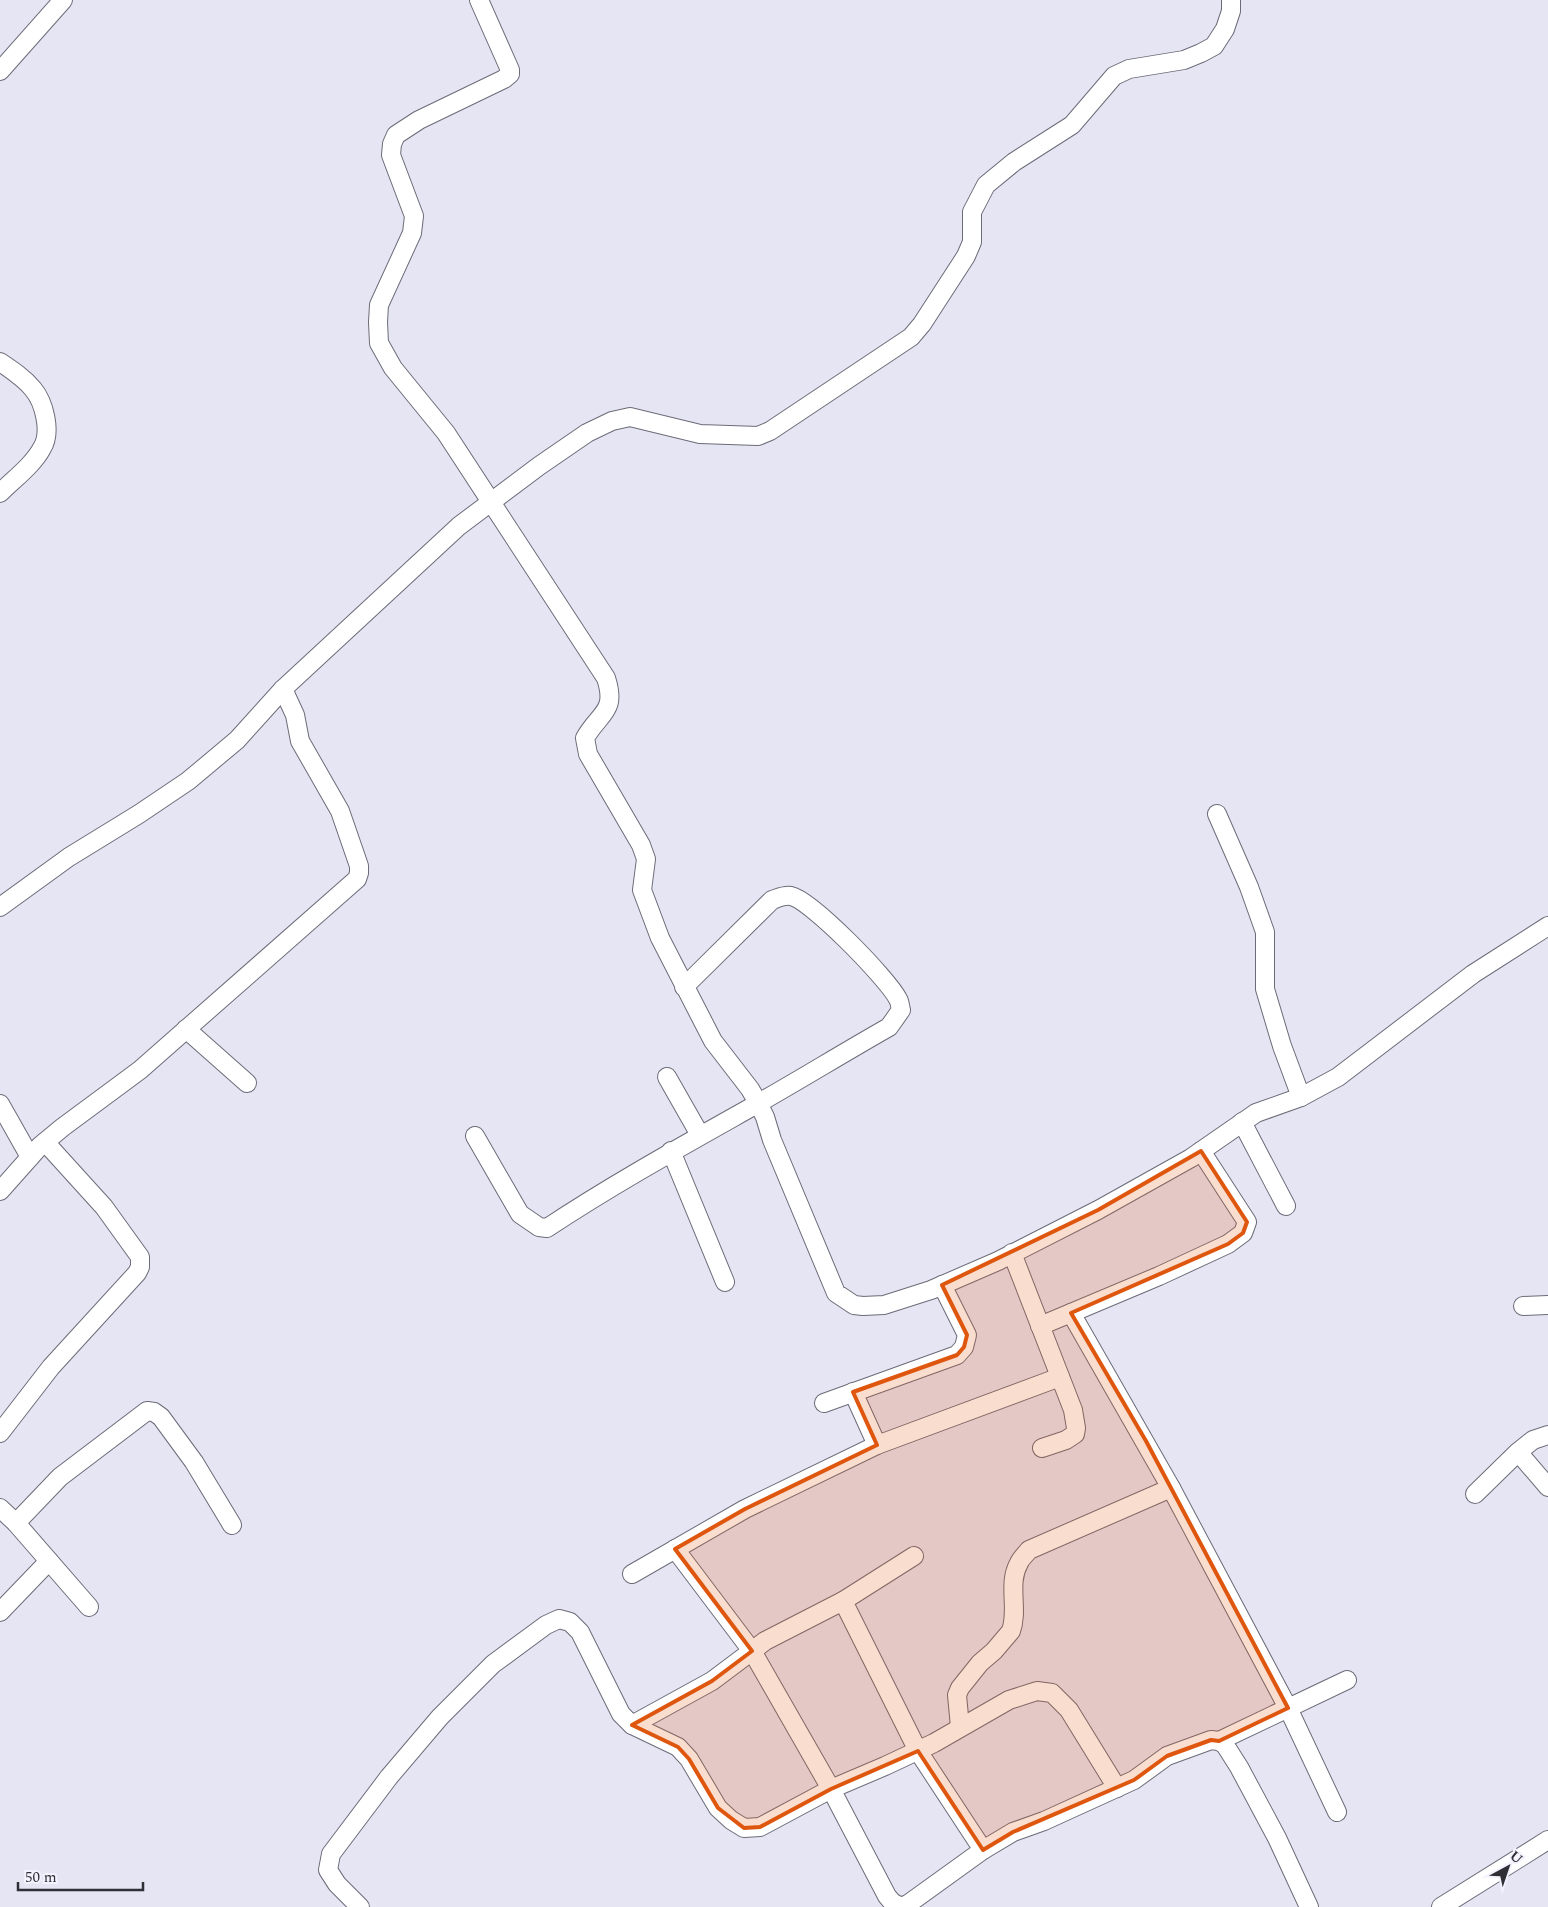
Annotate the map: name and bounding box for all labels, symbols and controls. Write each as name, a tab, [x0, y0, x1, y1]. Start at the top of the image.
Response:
north arrow	[1483, 1842, 1533, 1892]
text: U	[1505, 1846, 1527, 1869]
scale bar	[18, 1860, 142, 1892]
text: 50 m	[25, 1866, 57, 1889]

